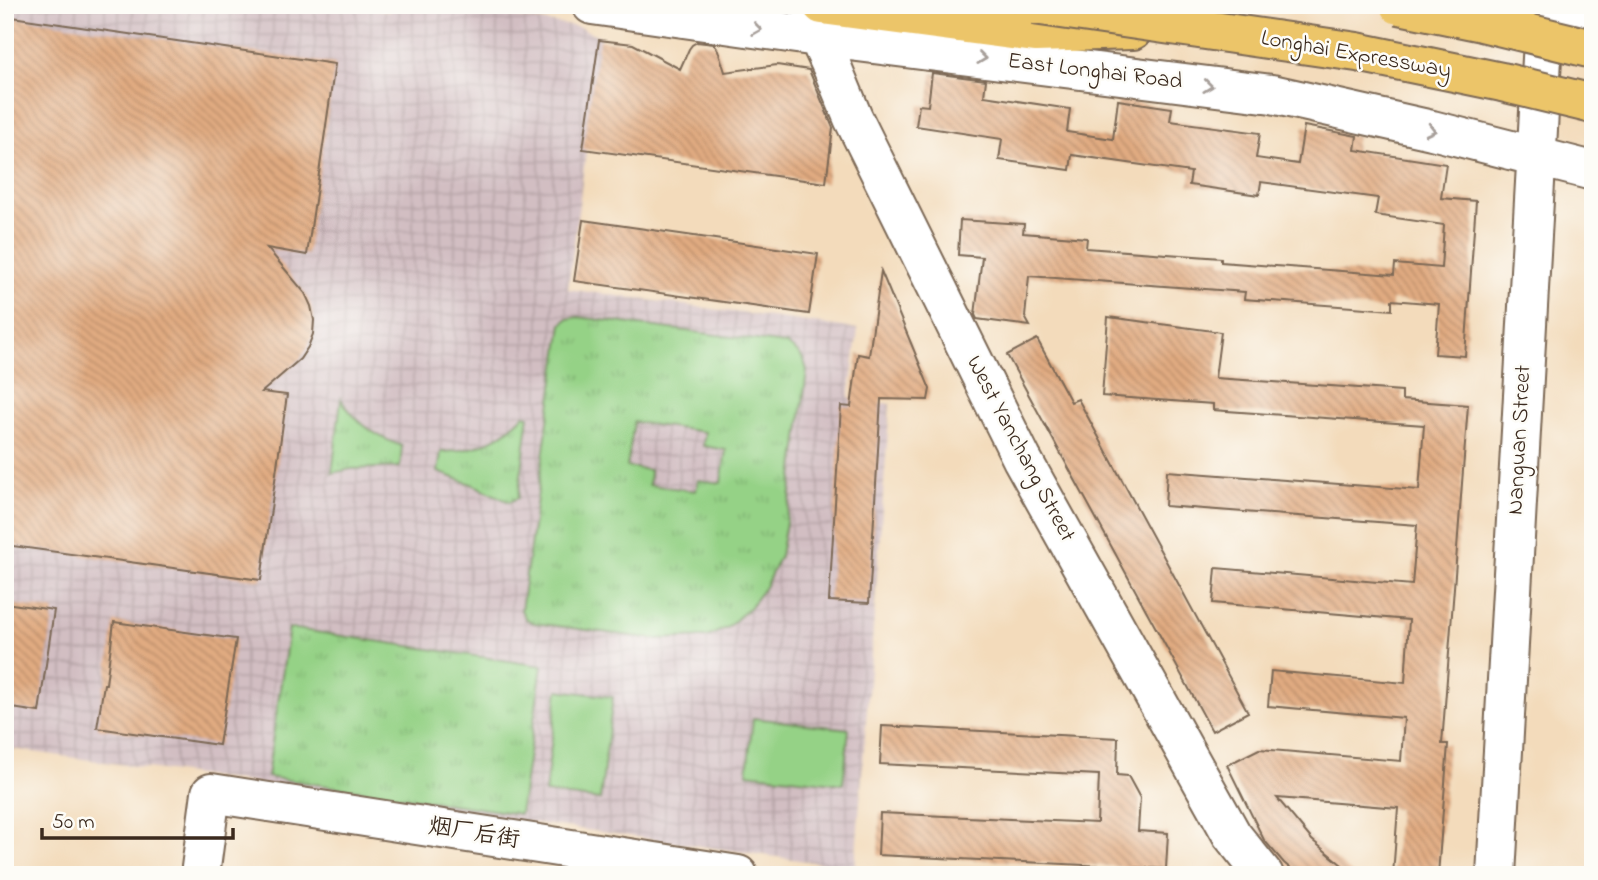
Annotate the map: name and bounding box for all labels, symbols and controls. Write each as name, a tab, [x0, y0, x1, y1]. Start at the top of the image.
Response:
one-way arrow	[751, 21, 763, 36]
street label: Longhai Expressway	[1258, 22, 1454, 90]
street label: East Longhai Road	[1005, 45, 1184, 100]
one-way arrow	[976, 50, 988, 65]
one-way arrow	[1202, 78, 1214, 93]
one-way arrow	[1425, 122, 1437, 136]
street label: West Yanchang Street	[956, 350, 1083, 549]
street label: Nanguan Street	[1500, 364, 1541, 516]
scale bar	[42, 796, 233, 840]
text: 50 m	[52, 808, 95, 838]
street label: 烟厂后街	[426, 811, 522, 857]

